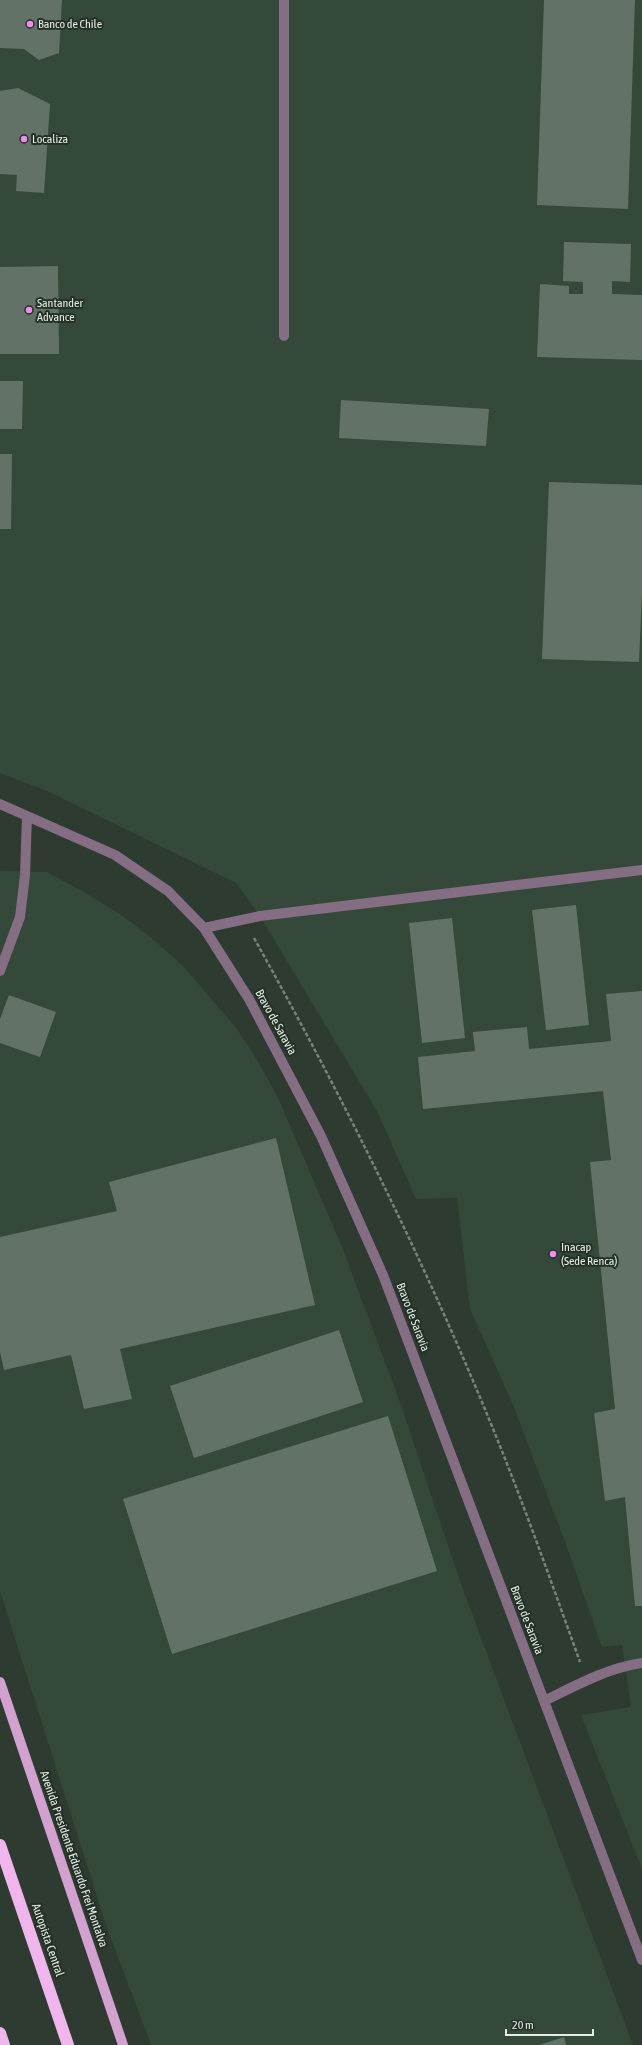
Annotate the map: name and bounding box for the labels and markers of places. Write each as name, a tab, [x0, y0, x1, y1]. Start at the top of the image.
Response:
place label: Banco de Chile	[38, 17, 102, 31]
marker: Banco de Chile	[25, 19, 35, 29]
place label: Localiza	[32, 132, 68, 146]
marker: Localiza	[19, 134, 29, 144]
place label: Santander Advance	[37, 296, 83, 324]
marker: Santander Advance	[24, 305, 34, 315]
place label: Inacap (Sede Renca)	[561, 1240, 617, 1268]
marker: Inacap (Sede Renca)	[548, 1249, 558, 1259]

